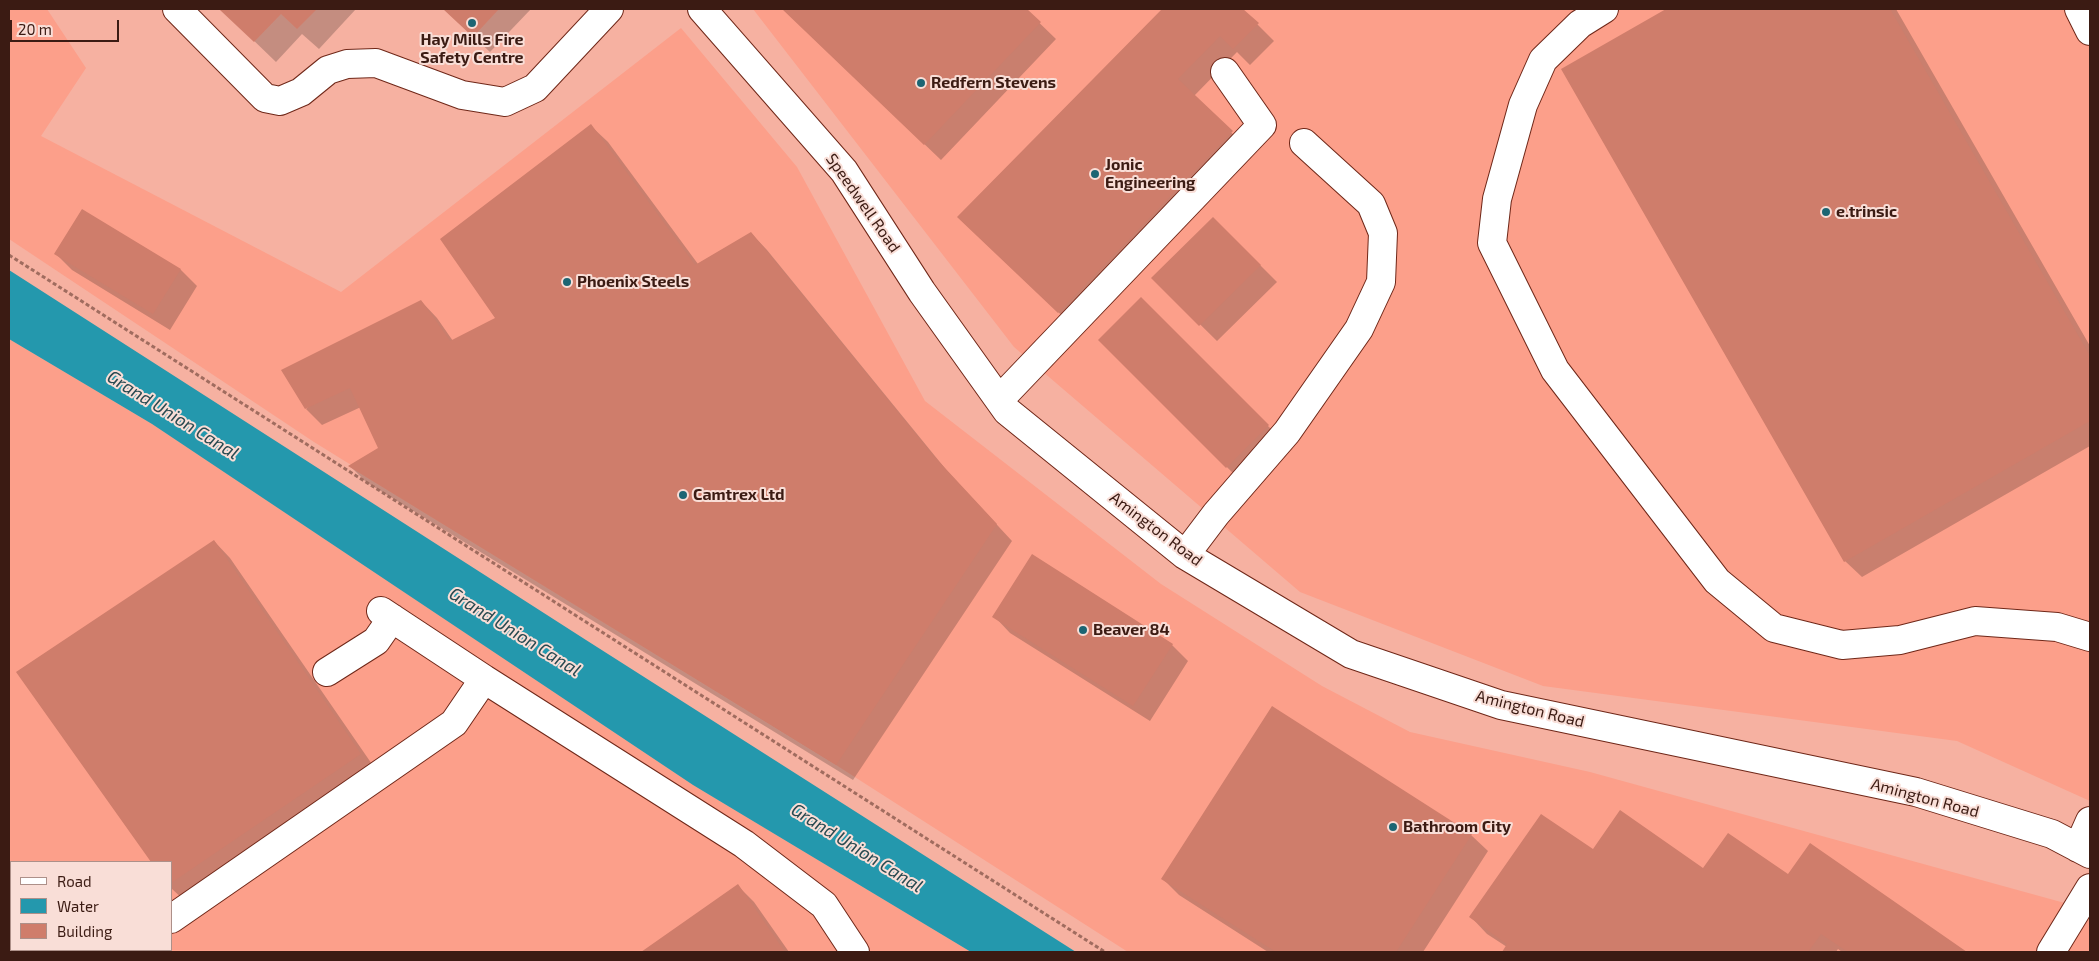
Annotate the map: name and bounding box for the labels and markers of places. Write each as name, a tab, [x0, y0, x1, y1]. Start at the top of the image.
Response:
marker: Hay Mills Fire Safety Centre	[466, 17, 478, 29]
place label: Hay Mills Fire Safety Centre	[420, 30, 524, 68]
place label: Redfern Stevens	[931, 73, 1056, 93]
marker: Redfern Stevens	[915, 77, 927, 89]
place label: Jonic Engineering	[1105, 155, 1195, 193]
marker: Jonic Engineering	[1089, 168, 1101, 180]
place label: e.trinsic	[1836, 202, 1897, 222]
marker: e.trinsic	[1820, 206, 1832, 218]
place label: Phoenix Steels	[577, 272, 689, 292]
marker: Phoenix Steels	[561, 276, 573, 288]
place label: Camtrex Ltd	[693, 485, 785, 505]
marker: Camtrex Ltd	[677, 489, 689, 501]
place label: Beaver 84	[1093, 620, 1170, 640]
marker: Beaver 84	[1077, 624, 1089, 636]
place label: Bathroom City	[1403, 817, 1511, 837]
marker: Bathroom City	[1387, 821, 1399, 833]

